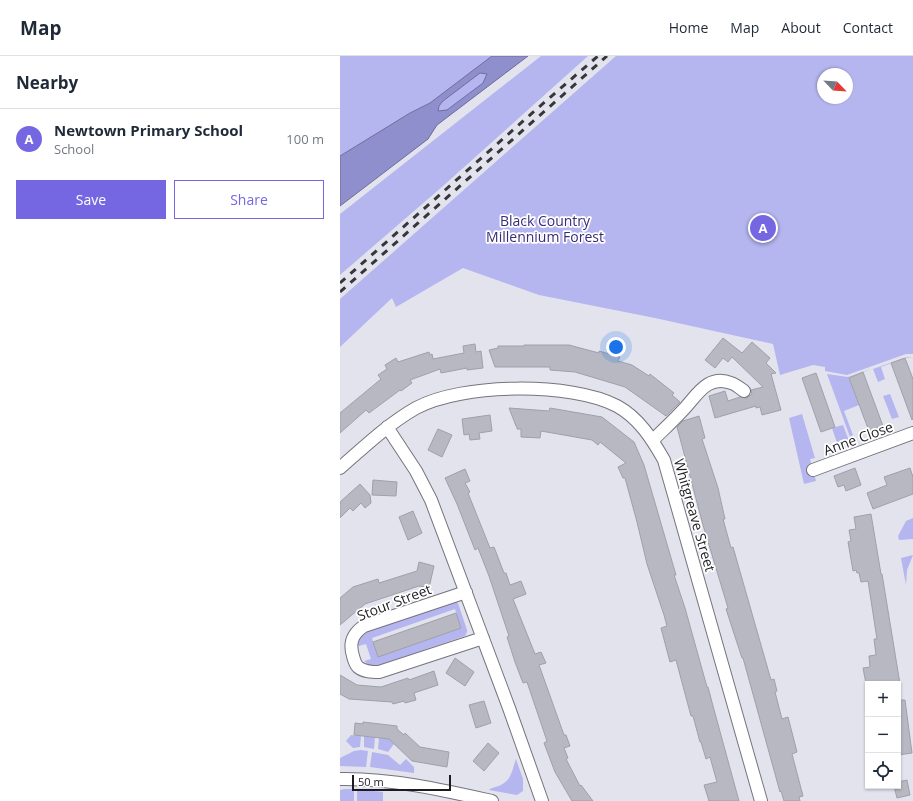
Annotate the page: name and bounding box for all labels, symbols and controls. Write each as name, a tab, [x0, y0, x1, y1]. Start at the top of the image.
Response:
text: Map	[20, 15, 61, 41]
text: Home	[669, 18, 708, 37]
text: Map	[730, 18, 759, 37]
text: About	[781, 18, 821, 37]
text: Contact	[843, 18, 893, 37]
north arrow	[817, 68, 853, 104]
text: Nearby	[16, 71, 78, 94]
text: Newtown Primary School	[54, 120, 243, 140]
text: A	[25, 130, 33, 148]
text: 100 m	[286, 130, 324, 148]
text: School	[54, 140, 94, 158]
button: Save	[16, 180, 166, 219]
button: Share	[174, 180, 324, 219]
park label: Black Country Millennium Forest	[486, 211, 604, 246]
pin: A	[750, 213, 776, 243]
your location	[606, 337, 626, 357]
street label: Anne Close	[821, 417, 896, 459]
street label: Whitgreave Street	[670, 456, 720, 574]
street label: Stour Street	[354, 579, 434, 625]
map controls	[865, 681, 901, 789]
button: +	[865, 681, 901, 717]
button: −	[865, 717, 901, 753]
button: locate	[865, 753, 901, 789]
scale bar	[352, 773, 451, 792]
text: 50 m	[358, 774, 384, 789]

